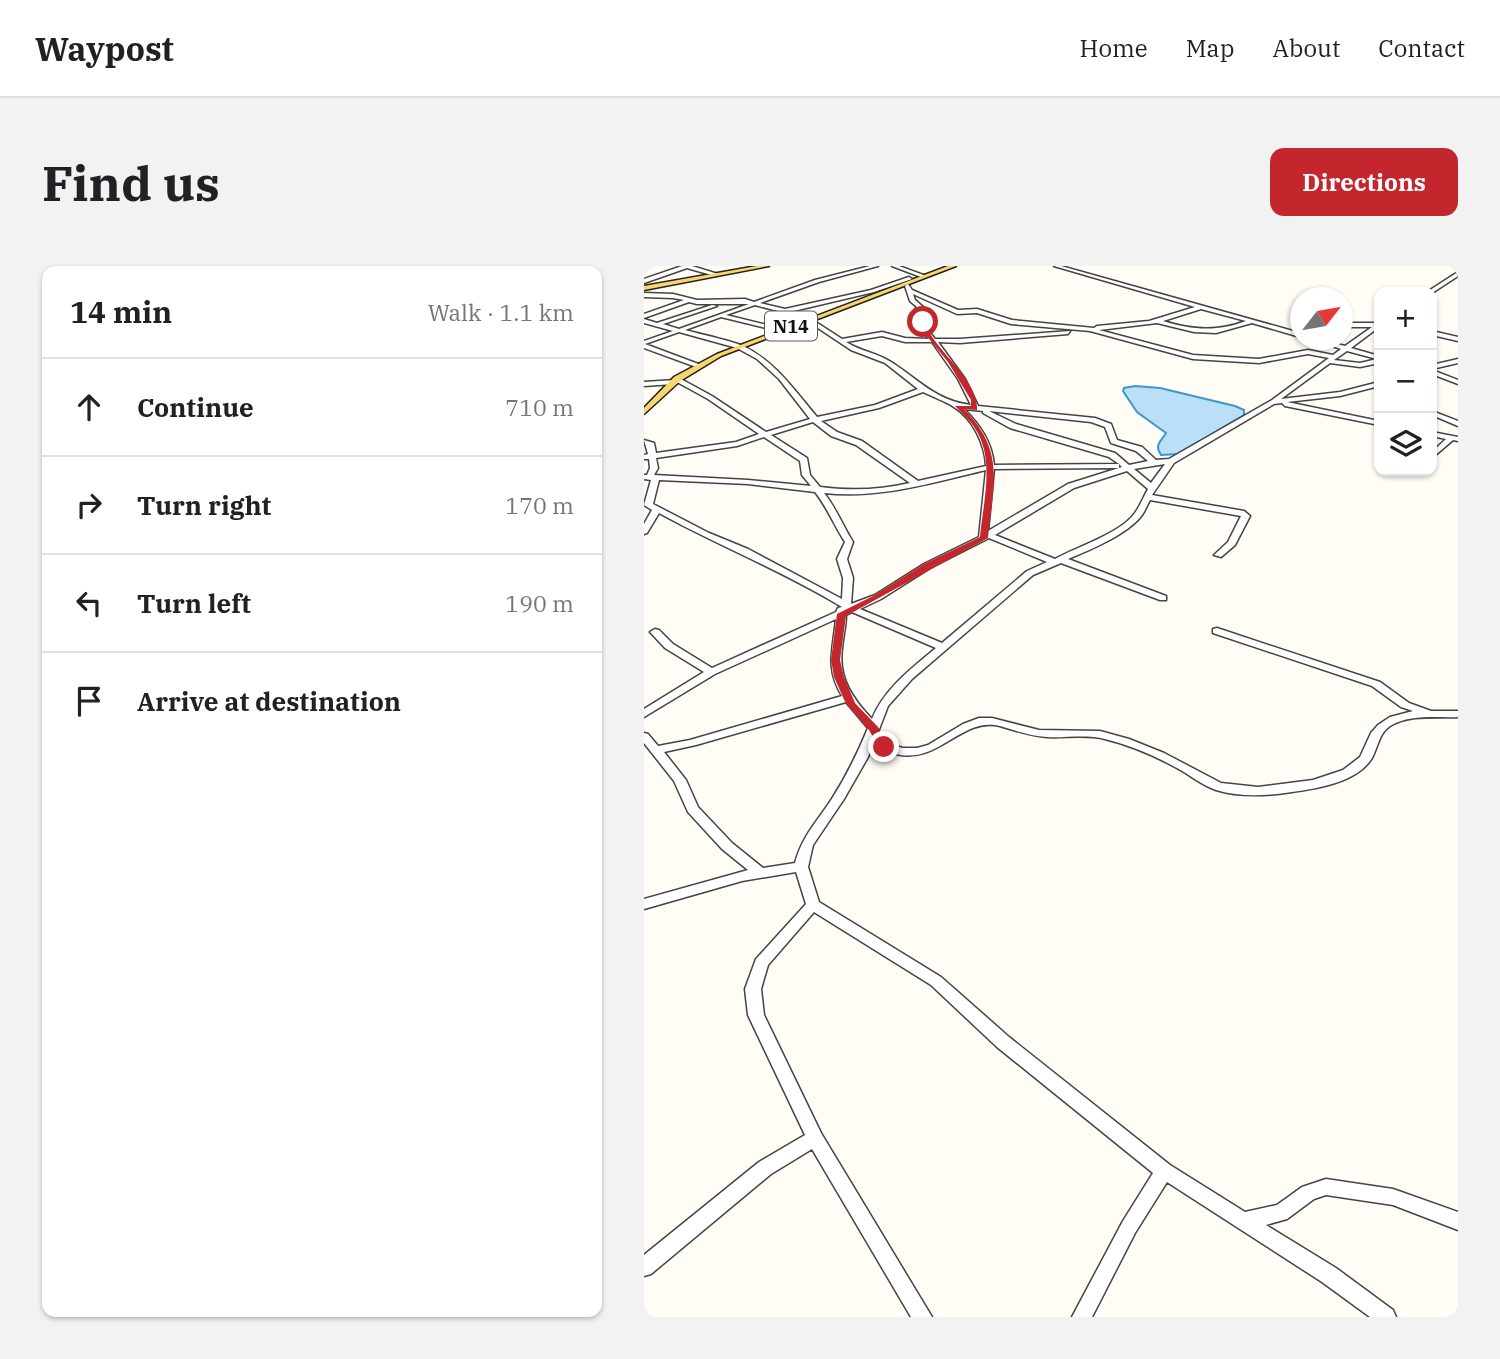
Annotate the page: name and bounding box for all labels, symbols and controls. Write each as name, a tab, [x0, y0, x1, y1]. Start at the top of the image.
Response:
text: Waypost	[35, 27, 174, 70]
text: Home	[1080, 32, 1148, 64]
text: Map	[1186, 32, 1234, 64]
text: About	[1272, 32, 1340, 64]
text: Contact	[1378, 32, 1465, 64]
button: Directions	[1270, 148, 1458, 216]
text: Find us	[42, 151, 220, 214]
north arrow	[1290, 287, 1353, 350]
map controls	[1374, 287, 1437, 476]
button: +	[1374, 287, 1437, 350]
text: 14 min	[70, 292, 172, 331]
text: Walk · 1.1 km	[428, 297, 574, 327]
route start	[907, 306, 938, 337]
road number: N14	[765, 312, 817, 340]
button: −	[1374, 350, 1437, 413]
icon: ahead	[70, 388, 108, 426]
text: Continue	[137, 390, 254, 424]
text: 710 m	[505, 392, 574, 422]
button: layers	[1374, 413, 1437, 476]
icon: right	[70, 486, 108, 524]
text: Turn right	[137, 488, 271, 522]
text: 170 m	[505, 490, 574, 520]
icon: left	[70, 584, 108, 622]
text: Turn left	[137, 586, 251, 620]
text: 190 m	[505, 588, 574, 618]
icon: arrive	[70, 682, 108, 720]
text: Arrive at destination	[137, 684, 401, 718]
route end	[868, 731, 899, 762]

